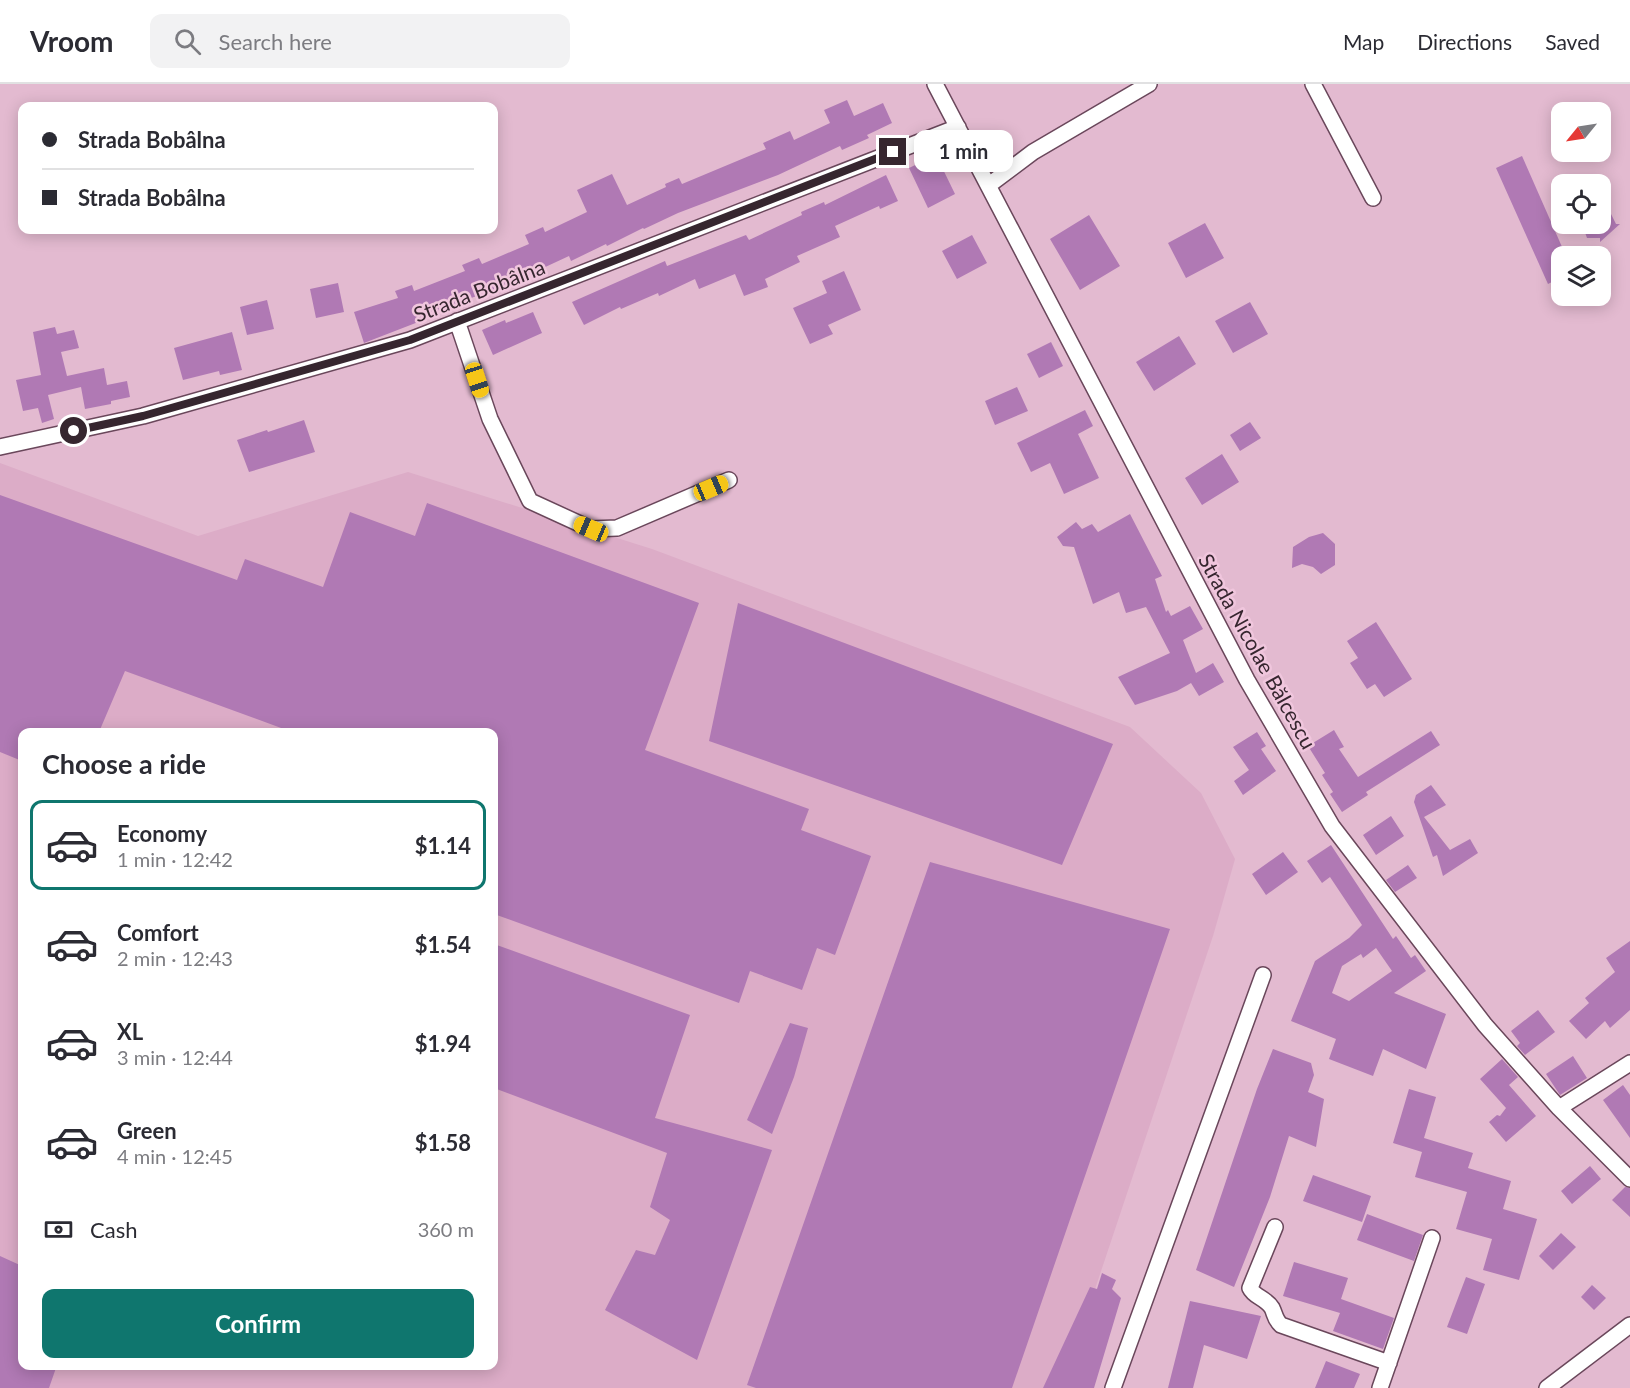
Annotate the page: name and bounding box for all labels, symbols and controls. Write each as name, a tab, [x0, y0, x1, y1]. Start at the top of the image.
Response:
search box	[150, 14, 570, 68]
text: Vroom	[30, 24, 114, 58]
icon: search	[171, 25, 204, 58]
text: Search here	[219, 28, 332, 55]
text: Map	[1343, 29, 1384, 54]
text: Directions	[1417, 29, 1512, 54]
text: Saved	[1545, 29, 1600, 54]
north arrow	[1551, 102, 1611, 162]
map controls	[1551, 102, 1611, 306]
text: Strada Bobâlna	[78, 126, 226, 153]
callout: 1 min	[914, 131, 1013, 173]
route end	[879, 138, 906, 165]
text: 1 min	[939, 139, 988, 163]
button: locate	[1551, 174, 1611, 234]
text: Strada Bobâlna	[78, 184, 226, 211]
button: layers	[1551, 246, 1611, 306]
street label: Strada Bobâlna	[410, 253, 548, 327]
car	[463, 360, 491, 400]
route start	[60, 417, 87, 444]
car	[691, 473, 731, 503]
car	[571, 514, 611, 544]
street label: Strada Nicolae Bălcescu	[1194, 549, 1322, 753]
text: Choose a ride	[42, 747, 206, 780]
icon: car	[45, 818, 99, 872]
text: Economy	[117, 820, 207, 847]
text: $1.14	[415, 832, 471, 859]
text: 1 min · 12:42	[117, 847, 233, 871]
icon: car	[45, 917, 99, 971]
text: Comfort	[117, 919, 199, 946]
text: $1.54	[415, 931, 471, 958]
text: 2 min · 12:43	[117, 946, 233, 970]
icon: car	[45, 1016, 99, 1070]
text: XL	[117, 1018, 143, 1045]
text: $1.94	[415, 1030, 471, 1057]
text: 3 min · 12:44	[117, 1045, 233, 1069]
icon: car	[45, 1115, 99, 1169]
text: Green	[117, 1117, 177, 1144]
text: $1.58	[415, 1129, 471, 1156]
text: 4 min · 12:45	[117, 1144, 233, 1168]
icon: cash	[42, 1213, 75, 1246]
text: Cash	[90, 1216, 137, 1243]
text: 360 m	[418, 1217, 474, 1241]
button: Confirm	[42, 1289, 474, 1358]

